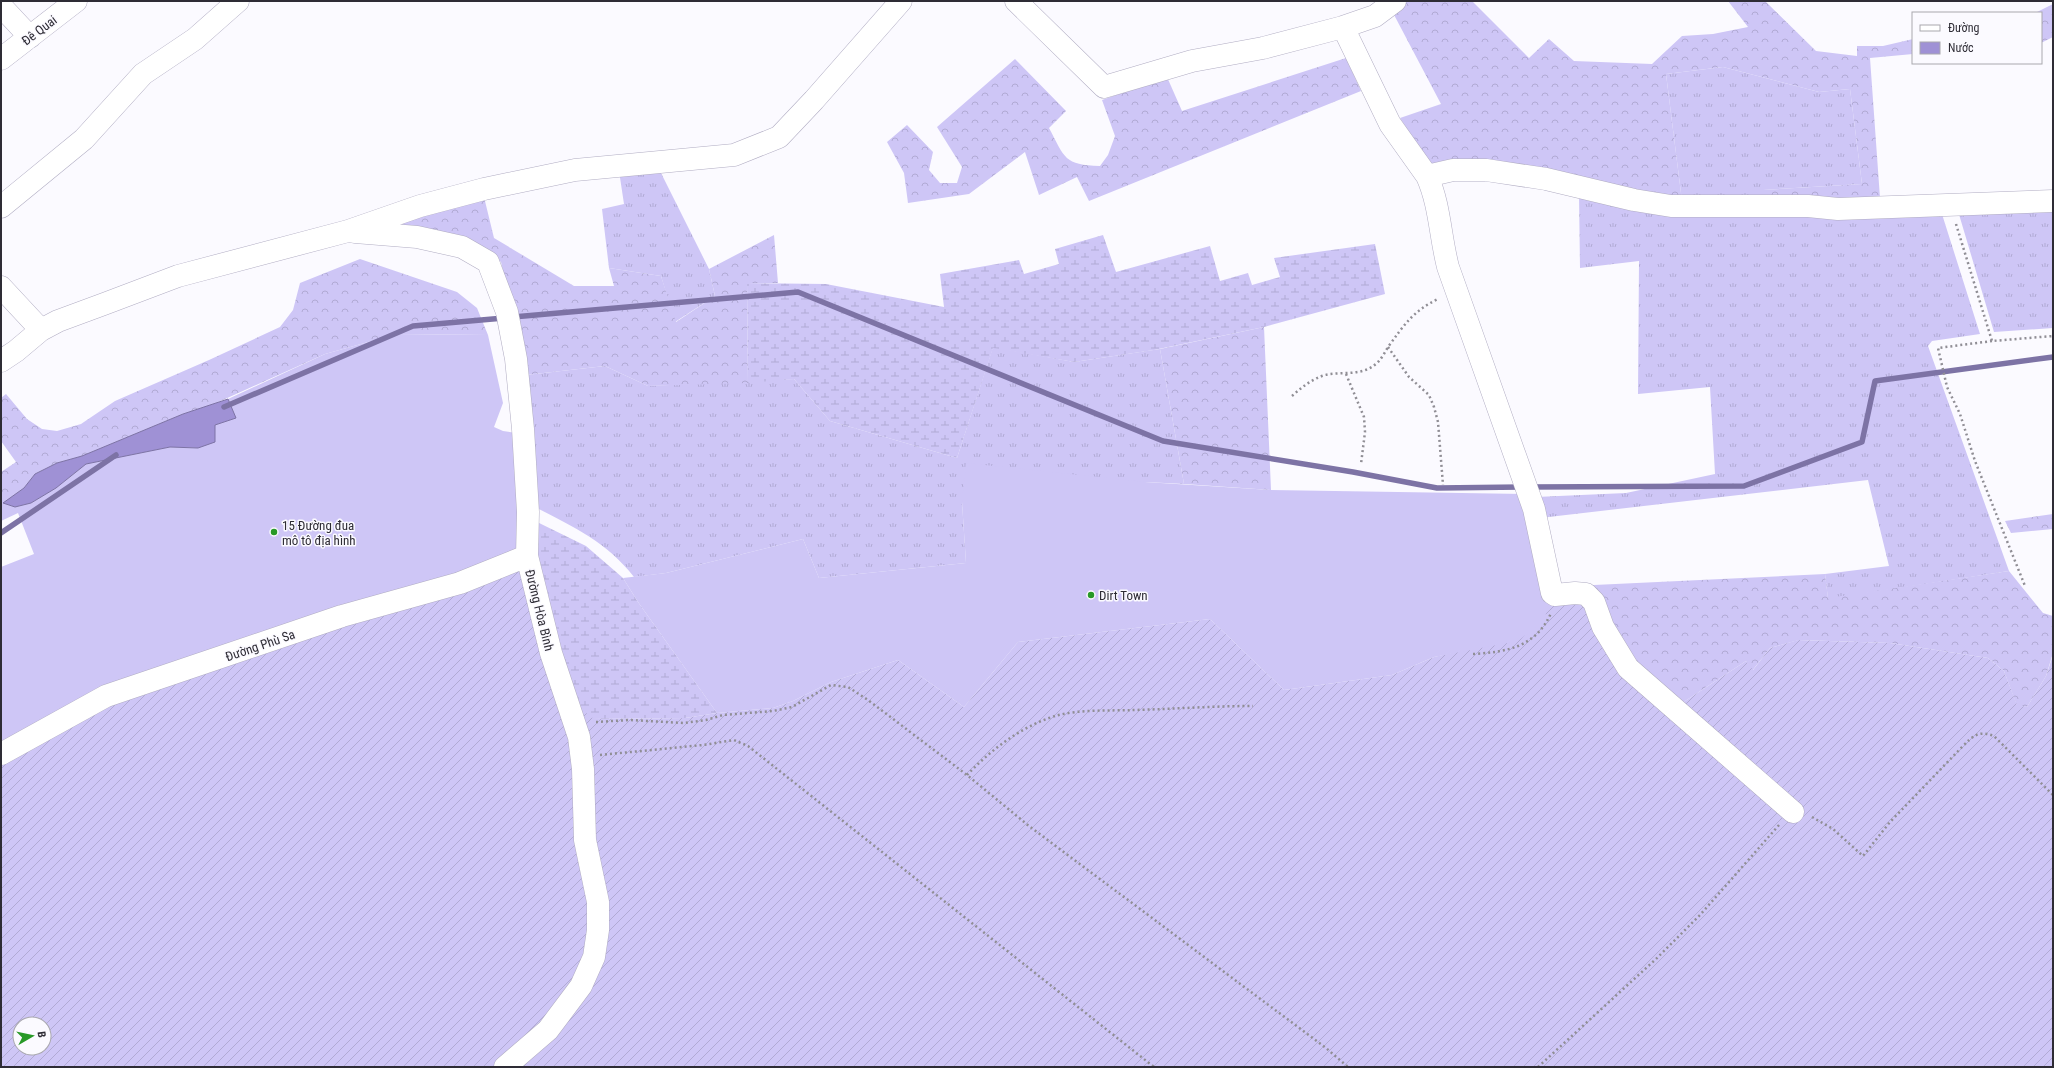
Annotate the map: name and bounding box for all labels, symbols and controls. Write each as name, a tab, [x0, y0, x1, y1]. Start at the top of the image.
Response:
street label: Đê Quai	[19, 12, 60, 48]
legend	[1912, 12, 2042, 64]
text: Đường	[1948, 21, 1979, 35]
text: Nước	[1948, 41, 1974, 55]
place label: 15 Đường đua mô tô địa hình	[282, 518, 356, 548]
marker: 15 Đường đua mô tô địa hình	[269, 527, 279, 537]
street label: Đường Hòa Bình	[522, 568, 557, 652]
place label: Dirt Town	[1099, 588, 1148, 603]
marker: Dirt Town	[1086, 590, 1096, 600]
street label: Đường Phù Sa	[223, 627, 297, 664]
north arrow	[12, 1016, 52, 1056]
text: B	[34, 1030, 48, 1039]

